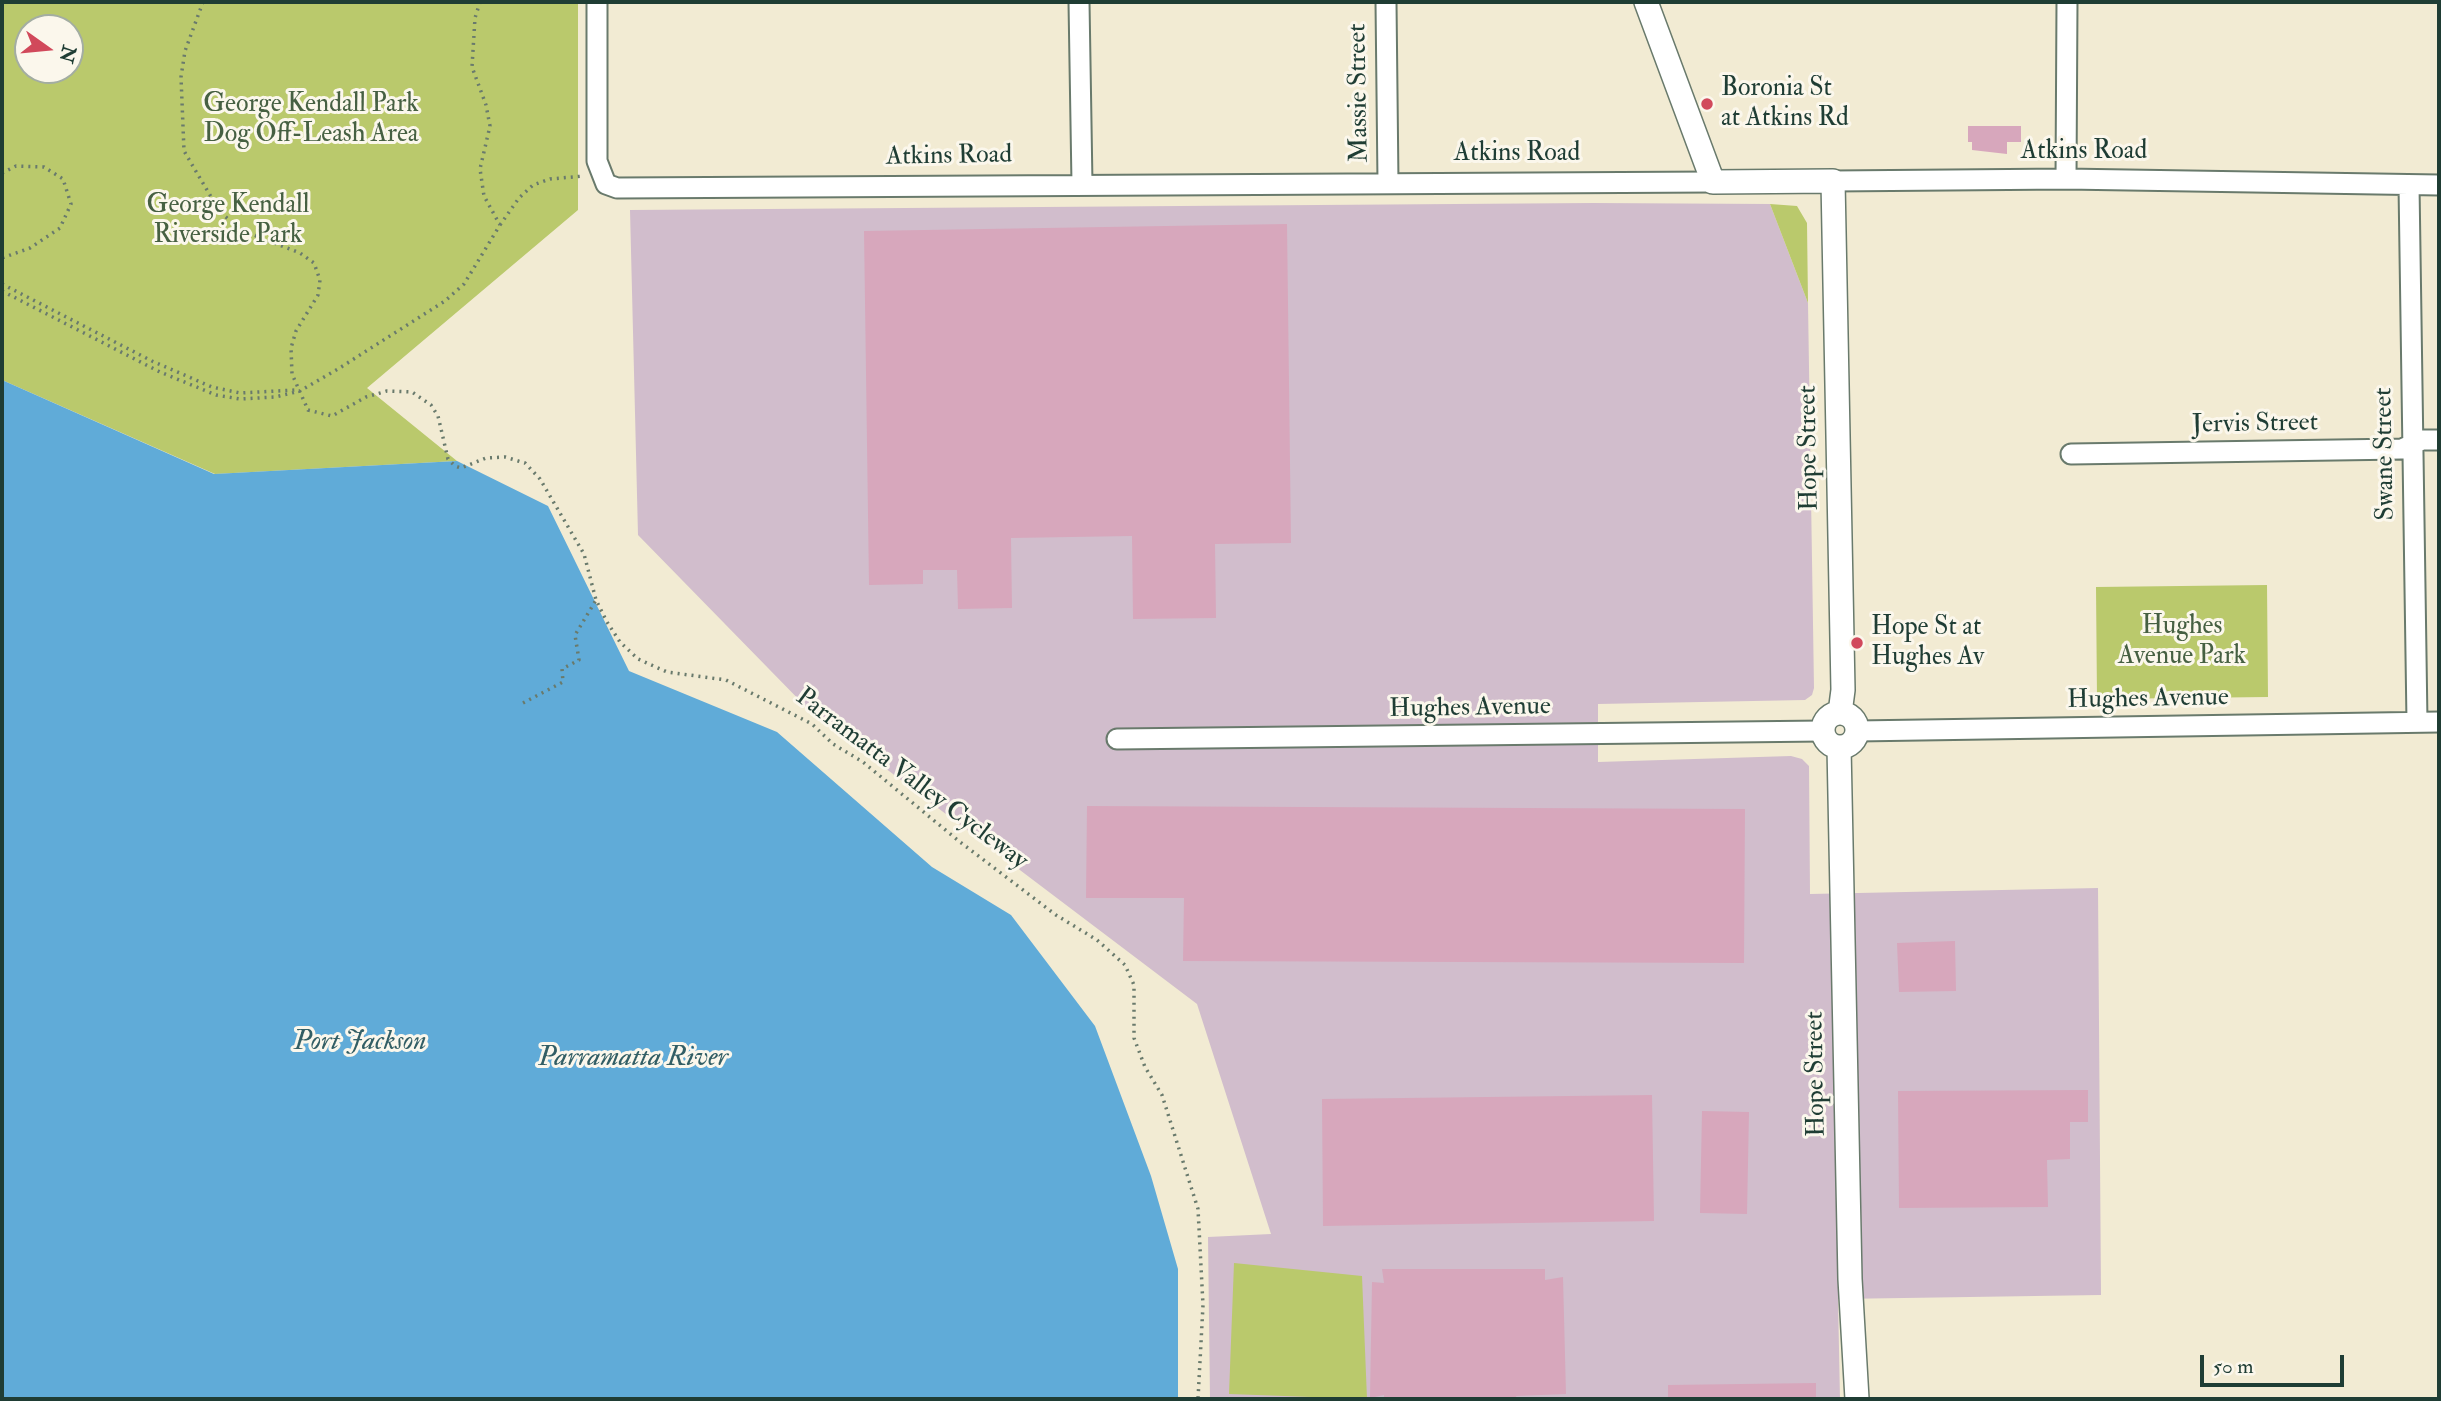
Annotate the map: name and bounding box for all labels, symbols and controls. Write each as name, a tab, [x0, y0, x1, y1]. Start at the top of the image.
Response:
north arrow	[14, 14, 84, 84]
street label: Massie Street	[1343, 23, 1377, 163]
text: N	[54, 43, 81, 65]
place label: Boronia St at Atkins Rd	[1721, 73, 1849, 134]
park label: George Kendall Park Dog Off-Leash Area	[203, 89, 419, 150]
marker: Boronia St at Atkins Rd	[1699, 96, 1715, 112]
street label: Atkins Road	[2021, 136, 2147, 168]
street label: Atkins Road	[1454, 138, 1580, 170]
street label: Atkins Road	[886, 140, 1012, 174]
park label: George Kendall Riverside Park	[147, 190, 309, 252]
street label: Hope Street	[1793, 385, 1827, 511]
street label: Swane Street	[2369, 387, 2403, 521]
street label: Jervis Street	[2192, 408, 2318, 442]
park label: Hughes Avenue Park	[2118, 611, 2246, 672]
place label: Hope St at Hughes Av	[1871, 612, 1984, 674]
marker: Hope St at Hughes Av	[1849, 635, 1865, 651]
street label: Parramatta Valley Cycleway	[789, 682, 1033, 878]
street label: Hughes Avenue	[2067, 683, 2229, 717]
street label: Hughes Avenue	[1389, 692, 1551, 726]
street label: Hope Street	[1800, 1011, 1834, 1137]
water label: Port Jackson	[294, 1026, 426, 1060]
water label: Parramatta River	[538, 1042, 728, 1076]
scale bar	[2203, 1342, 2346, 1386]
text: 50 m	[2213, 1353, 2254, 1380]

